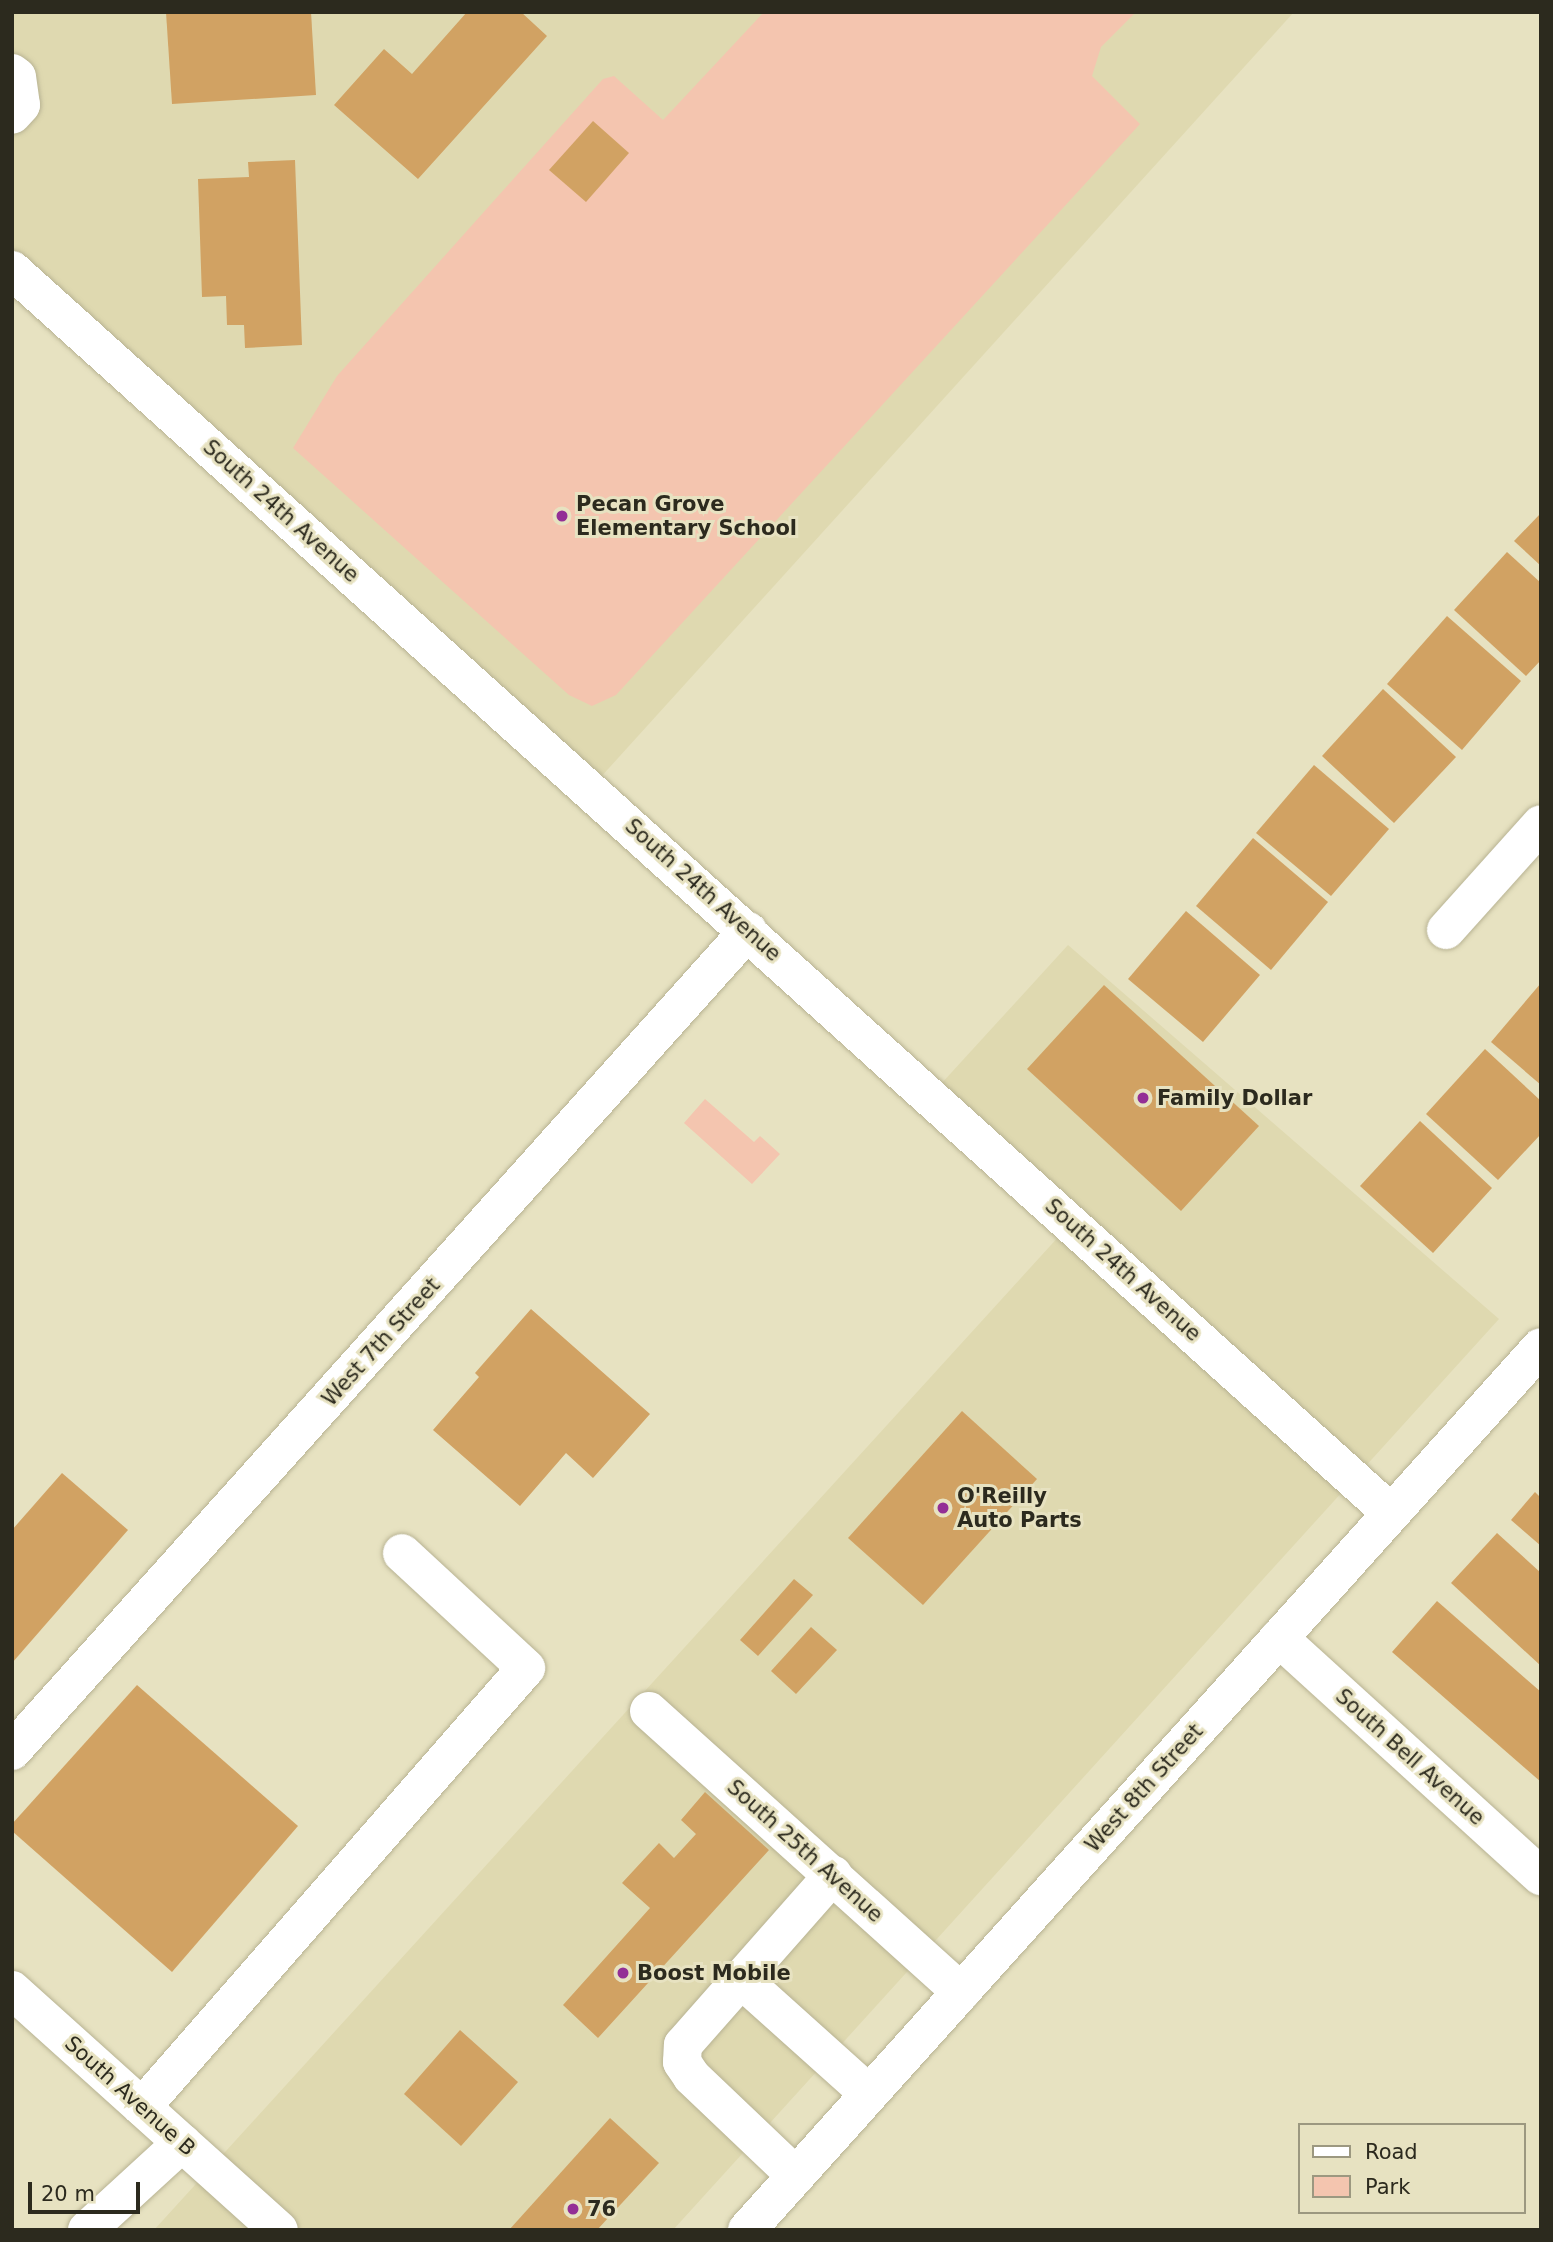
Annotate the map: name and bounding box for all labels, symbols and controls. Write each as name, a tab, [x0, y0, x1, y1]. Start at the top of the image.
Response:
street label: South 24th Avenue	[198, 434, 364, 588]
place label: Pecan Grove Elementary School	[576, 491, 797, 541]
marker: Pecan Grove Elementary School	[554, 508, 570, 524]
street label: South 24th Avenue	[620, 813, 786, 967]
place label: Family Dollar	[1157, 1085, 1312, 1111]
marker: Family Dollar	[1135, 1090, 1151, 1106]
street label: South 24th Avenue	[1040, 1193, 1206, 1347]
street label: West 7th Street	[317, 1273, 445, 1411]
place label: O'Reilly Auto Parts	[957, 1483, 1082, 1533]
marker: O'Reilly Auto Parts	[935, 1500, 951, 1516]
street label: South Bell Avenue	[1330, 1684, 1490, 1830]
street label: West 8th Street	[1080, 1719, 1208, 1857]
street label: South 25th Avenue	[722, 1774, 888, 1928]
place label: Boost Mobile	[637, 1960, 791, 1986]
marker: Boost Mobile	[615, 1965, 631, 1981]
street label: South Avenue B	[60, 2031, 200, 2161]
legend	[1298, 2123, 1525, 2214]
text: Road	[1365, 2140, 1418, 2164]
scale bar	[32, 2168, 144, 2212]
text: Park	[1365, 2175, 1410, 2199]
text: 20 m	[41, 2182, 95, 2206]
place label: 76	[587, 2196, 616, 2222]
marker: 76	[565, 2201, 581, 2217]

